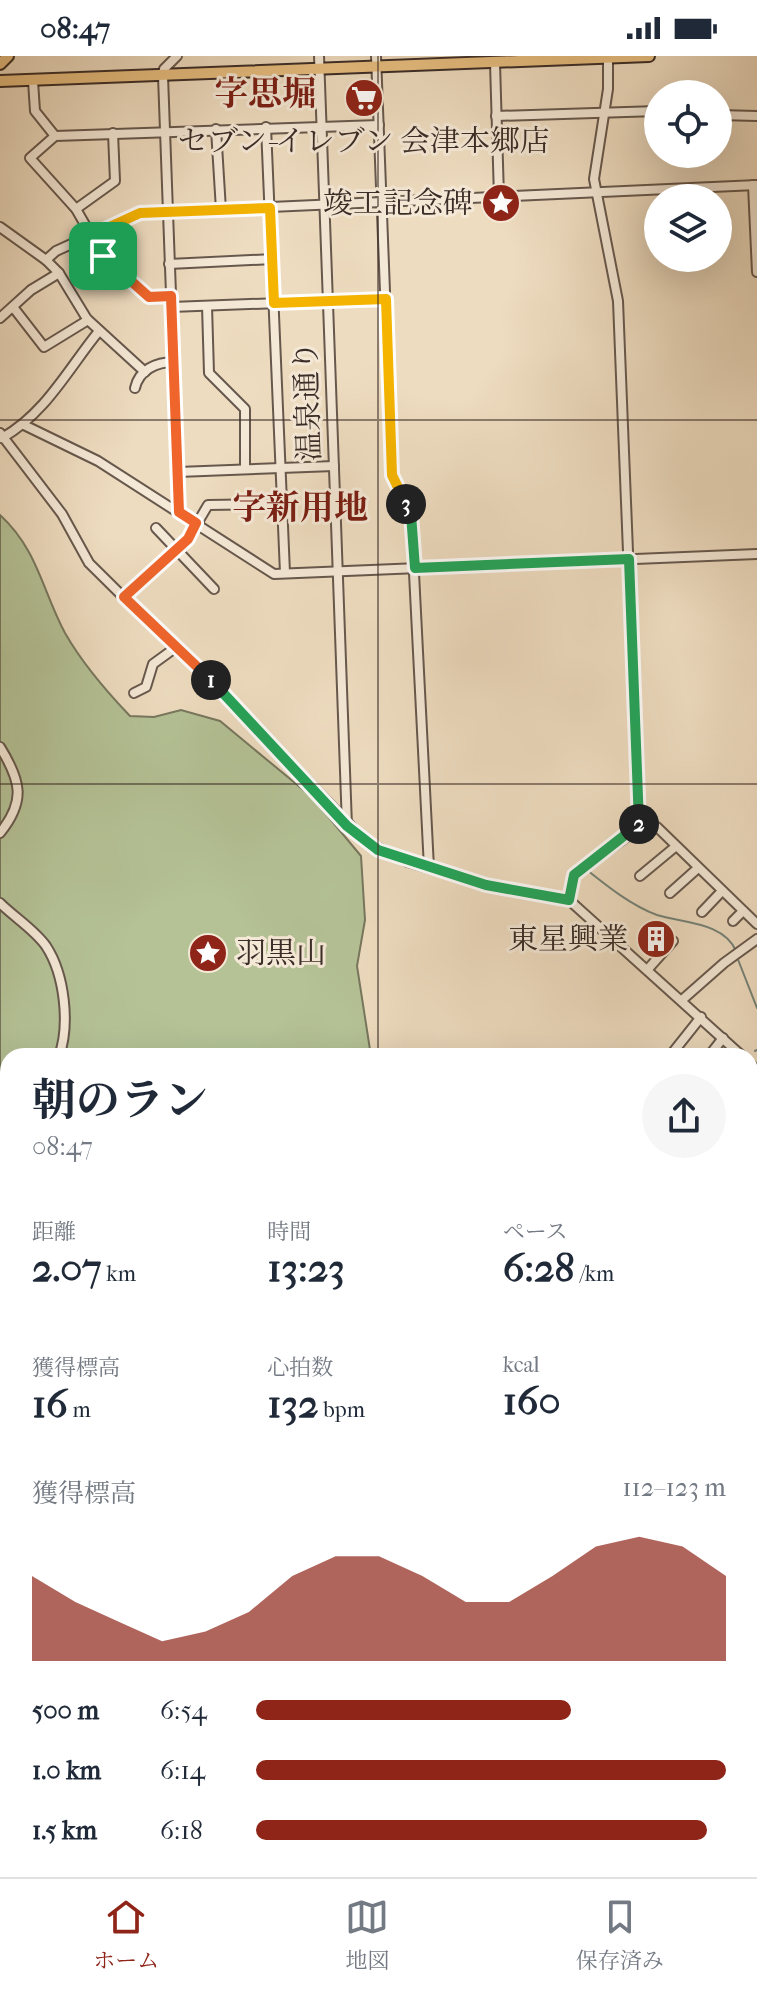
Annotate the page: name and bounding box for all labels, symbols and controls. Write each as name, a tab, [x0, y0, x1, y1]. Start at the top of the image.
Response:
text: 08:47	[40, 11, 110, 46]
district label: 字思堀	[214, 74, 316, 114]
supermarket icon: セブン-イレブン 会津本郷店	[343, 77, 385, 119]
map controls	[644, 80, 732, 272]
button: locate	[644, 80, 732, 168]
place label: セブン-イレブン 会津本郷店	[178, 124, 550, 159]
place icon: 竣工記念碑	[480, 182, 522, 224]
button: layers	[644, 184, 732, 272]
place label: 竣工記念碑	[323, 186, 473, 221]
pin	[69, 222, 137, 290]
icon: arrive	[81, 234, 125, 278]
street label: 温泉通り	[288, 340, 328, 462]
pin: 3	[386, 484, 426, 524]
district label: 字新用地	[232, 488, 368, 528]
text: 3	[401, 491, 411, 517]
pin: 1	[191, 660, 231, 700]
text: 1	[207, 667, 215, 693]
pin: 2	[619, 804, 659, 844]
text: 2	[633, 811, 645, 837]
building icon: 東星興業	[635, 918, 677, 960]
place label: 東星興業	[508, 922, 628, 957]
place icon: 羽黒山	[187, 932, 229, 974]
place label: 羽黒山	[236, 936, 326, 971]
button: share	[642, 1074, 726, 1158]
text: 朝のラン	[32, 1075, 208, 1126]
text: 08:47	[32, 1131, 93, 1162]
text: 距離	[32, 1219, 76, 1245]
text: 時間	[267, 1219, 311, 1245]
text: ペース	[503, 1219, 568, 1245]
text: 2.07	[32, 1245, 102, 1291]
text: 13:23	[267, 1245, 345, 1291]
text: 6:28	[503, 1245, 575, 1291]
text: km	[102, 1261, 136, 1287]
text: /km	[575, 1261, 614, 1287]
text: kcal	[503, 1352, 540, 1378]
text: 獲得標高	[32, 1355, 120, 1381]
text: 心拍数	[267, 1355, 333, 1381]
text: 160	[503, 1378, 561, 1424]
text: 16	[32, 1381, 68, 1427]
text: 132	[267, 1381, 319, 1427]
text: m	[68, 1397, 91, 1423]
text: bpm	[319, 1397, 365, 1423]
text: 112–123 m	[622, 1472, 726, 1503]
text: 獲得標高	[32, 1478, 136, 1509]
text: 500 m	[32, 1695, 99, 1726]
text: 6:54	[160, 1695, 207, 1726]
text: 1.0 km	[32, 1755, 101, 1786]
text: 6:14	[160, 1755, 205, 1786]
text: 1.5 km	[32, 1815, 97, 1846]
text: 6:18	[160, 1815, 203, 1846]
tab: ホーム	[93, 1895, 159, 1974]
tab: 地図	[345, 1895, 390, 1974]
tab: 保存済み	[576, 1895, 664, 1974]

